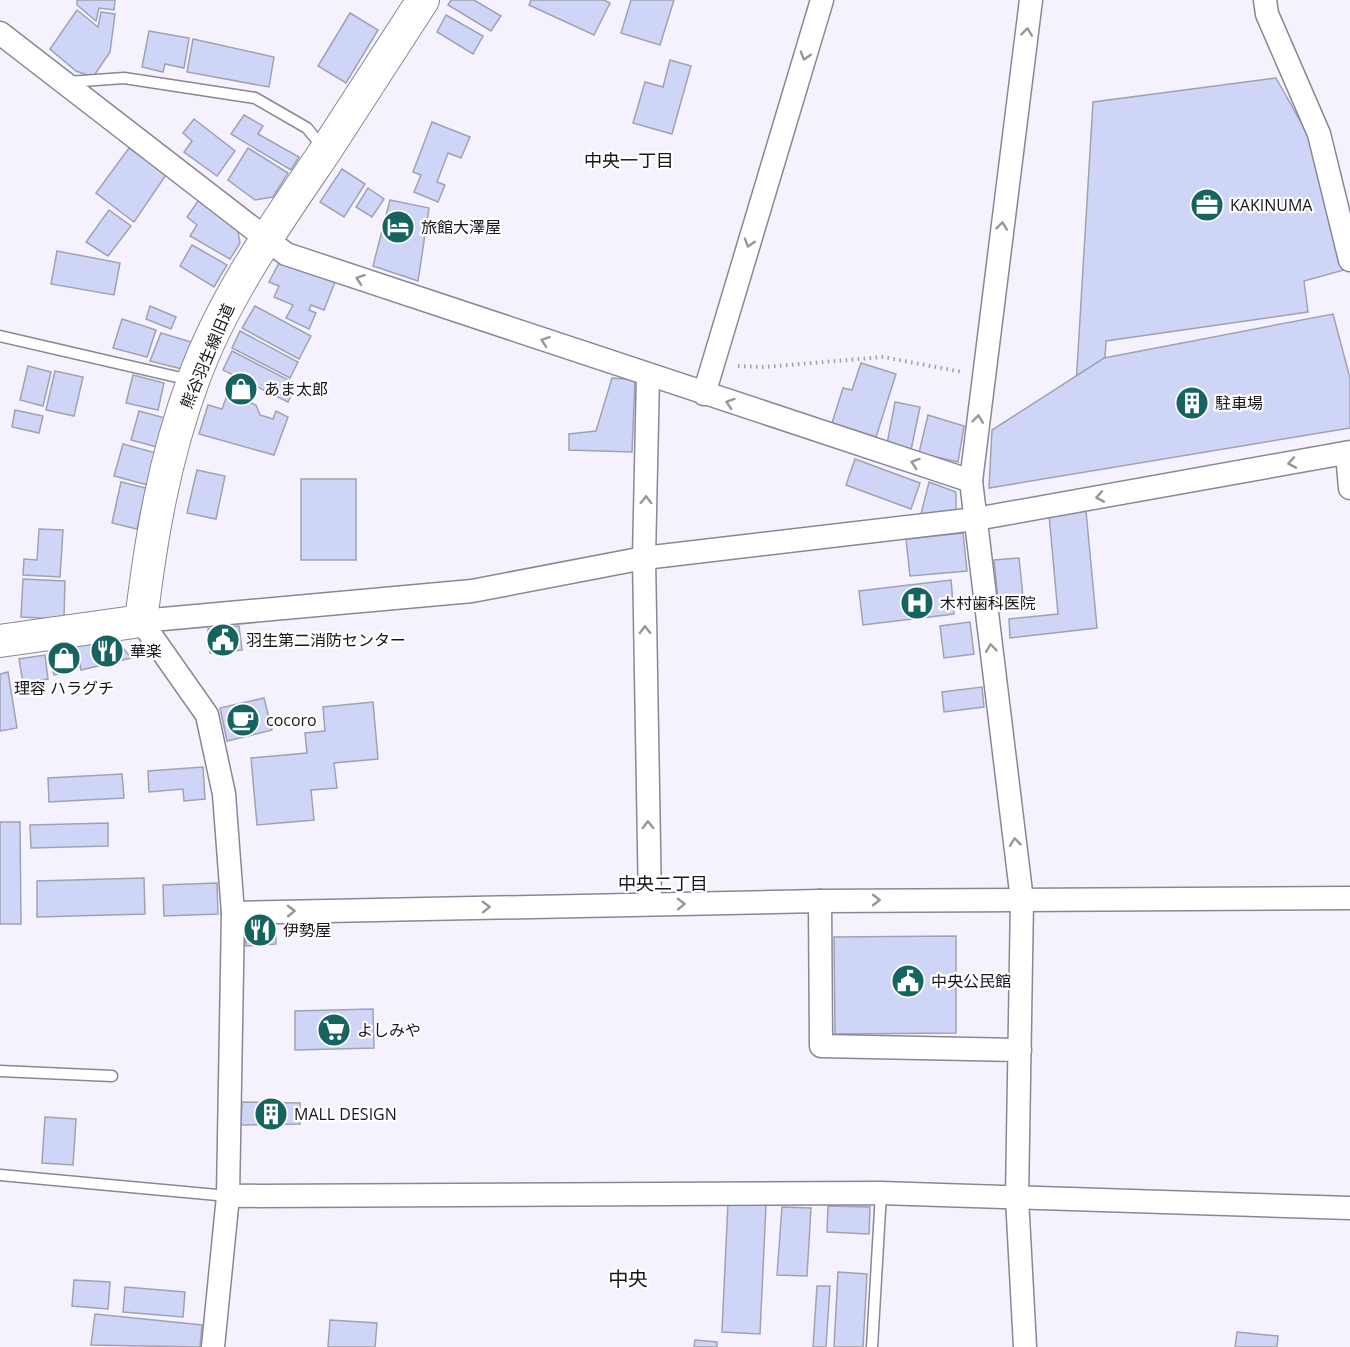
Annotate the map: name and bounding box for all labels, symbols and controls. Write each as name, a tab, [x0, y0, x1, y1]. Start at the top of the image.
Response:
one-way arrow	[1020, 28, 1032, 37]
one-way arrow	[800, 50, 812, 61]
district label: 中央一丁目	[584, 148, 674, 172]
office icon: KAKINUMA	[1189, 187, 1225, 223]
place label: KAKINUMA	[1230, 194, 1313, 216]
hotel icon: 旅館大澤屋	[380, 209, 416, 245]
place label: 旅館大澤屋	[421, 216, 501, 238]
one-way arrow	[996, 221, 1008, 230]
one-way arrow	[744, 237, 756, 248]
one-way arrow	[355, 274, 366, 286]
street label: 熊谷羽生線旧道	[175, 300, 239, 412]
one-way arrow	[540, 336, 551, 348]
shop icon: あま太郎	[223, 371, 259, 407]
place label: あま太郎	[264, 378, 328, 400]
building icon: 駐車場	[1174, 385, 1210, 421]
place label: 駐車場	[1215, 392, 1263, 414]
one-way arrow	[725, 398, 735, 410]
one-way arrow	[972, 415, 984, 424]
one-way arrow	[1288, 456, 1297, 468]
one-way arrow	[910, 458, 921, 470]
one-way arrow	[1096, 490, 1105, 502]
one-way arrow	[639, 495, 652, 504]
hospital icon: 木村歯科医院	[899, 585, 935, 621]
place label: 木村歯科医院	[940, 592, 1036, 614]
public building icon: 羽生第二消防センター	[205, 622, 241, 658]
one-way arrow	[639, 625, 652, 634]
place label: 羽生第二消防センター	[246, 629, 406, 651]
restaurant icon: 華楽	[89, 633, 125, 669]
shop icon: 理容 ハラグチ	[46, 640, 82, 676]
place label: 華楽	[130, 640, 162, 662]
one-way arrow	[986, 643, 998, 653]
place label: 理容 ハラグチ	[14, 677, 114, 699]
cafe icon: cocoro	[225, 702, 261, 738]
place label: cocoro	[266, 709, 317, 731]
one-way arrow	[642, 820, 655, 829]
one-way arrow	[1009, 837, 1022, 846]
district label: 中央二丁目	[618, 871, 708, 895]
one-way arrow	[872, 894, 881, 906]
one-way arrow	[677, 897, 686, 910]
one-way arrow	[482, 901, 491, 914]
one-way arrow	[287, 905, 296, 918]
restaurant icon: 伊勢屋	[242, 912, 278, 948]
place label: 伊勢屋	[283, 919, 331, 941]
public building icon: 中央公民館	[890, 963, 926, 999]
place label: 中央公民館	[931, 970, 1011, 992]
supermarket icon: よしみや	[316, 1012, 352, 1048]
place label: よしみや	[357, 1019, 421, 1041]
building icon: MALL DESIGN	[253, 1096, 289, 1132]
place label: MALL DESIGN	[294, 1103, 397, 1125]
district label: 中央	[608, 1265, 648, 1292]

